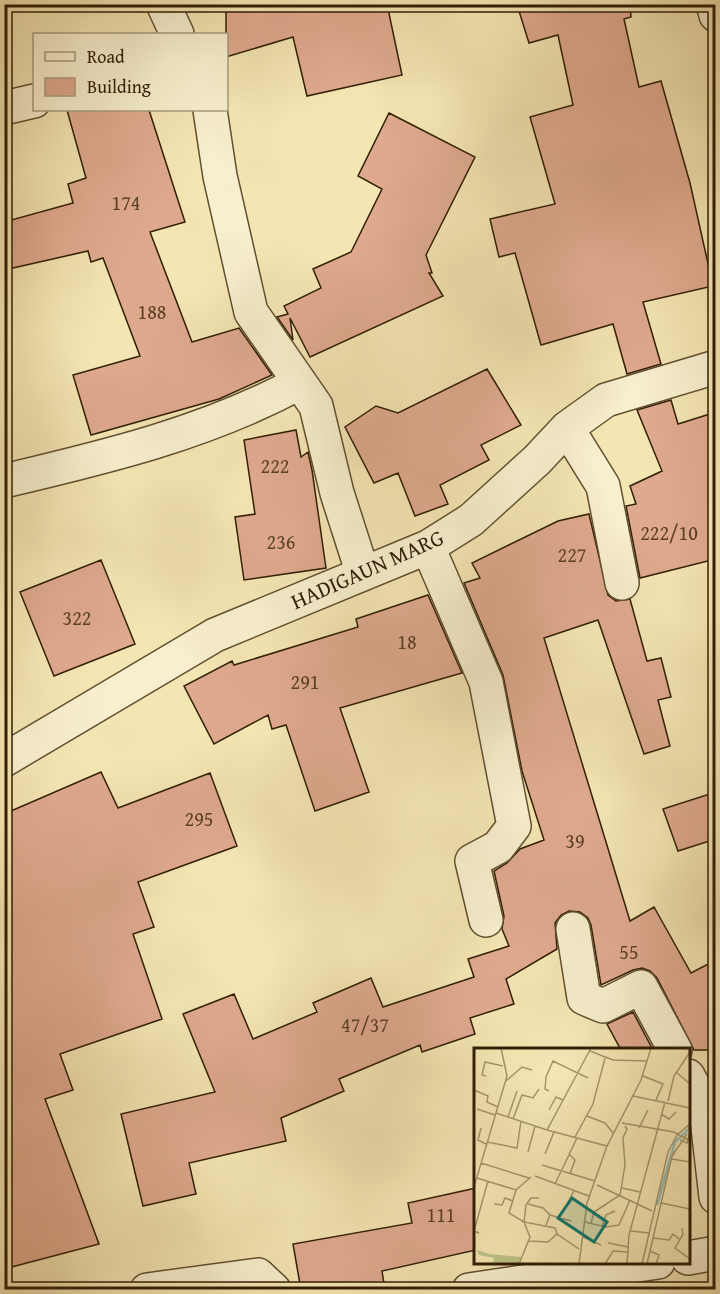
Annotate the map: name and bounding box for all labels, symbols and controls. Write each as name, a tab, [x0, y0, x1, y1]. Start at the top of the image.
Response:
legend	[33, 33, 228, 111]
text: Road	[87, 43, 125, 70]
text: Building	[87, 73, 151, 100]
house number: 174	[112, 188, 140, 217]
house number: 188	[138, 297, 166, 326]
house number: 222	[261, 451, 289, 480]
house number: 222/10	[640, 518, 698, 547]
street label: HADIGAUN MARG	[285, 521, 449, 617]
house number: 236	[267, 527, 295, 556]
house number: 227	[558, 540, 586, 569]
house number: 322	[63, 603, 91, 632]
house number: 18	[397, 627, 417, 656]
house number: 291	[291, 667, 319, 696]
house number: 295	[185, 804, 213, 833]
house number: 39	[565, 826, 585, 855]
house number: 55	[619, 937, 639, 966]
house number: 47/37	[341, 1010, 389, 1039]
inset map	[474, 1048, 690, 1264]
house number: 111	[427, 1200, 455, 1229]

